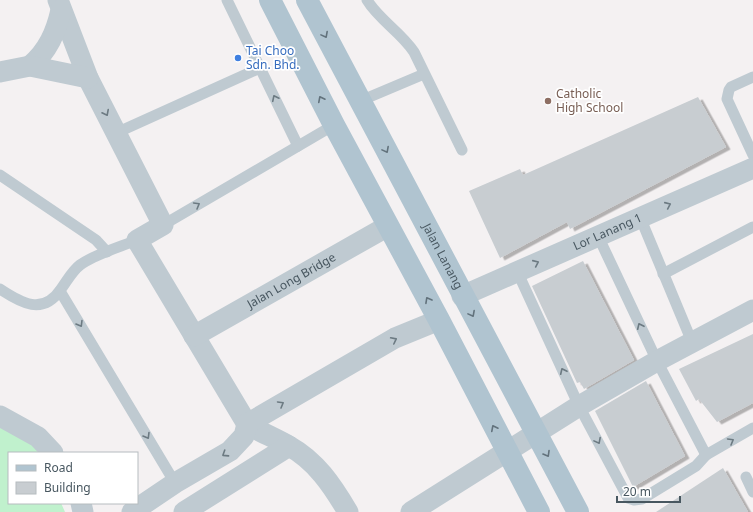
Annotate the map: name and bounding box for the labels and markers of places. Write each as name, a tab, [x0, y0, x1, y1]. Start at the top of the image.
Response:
place label: Tai Choo Sdn. Bhd.	[246, 42, 300, 73]
marker: Tai Choo Sdn. Bhd.	[233, 53, 243, 63]
place label: Catholic High School	[556, 85, 623, 116]
marker: Catholic High School	[543, 96, 553, 106]

